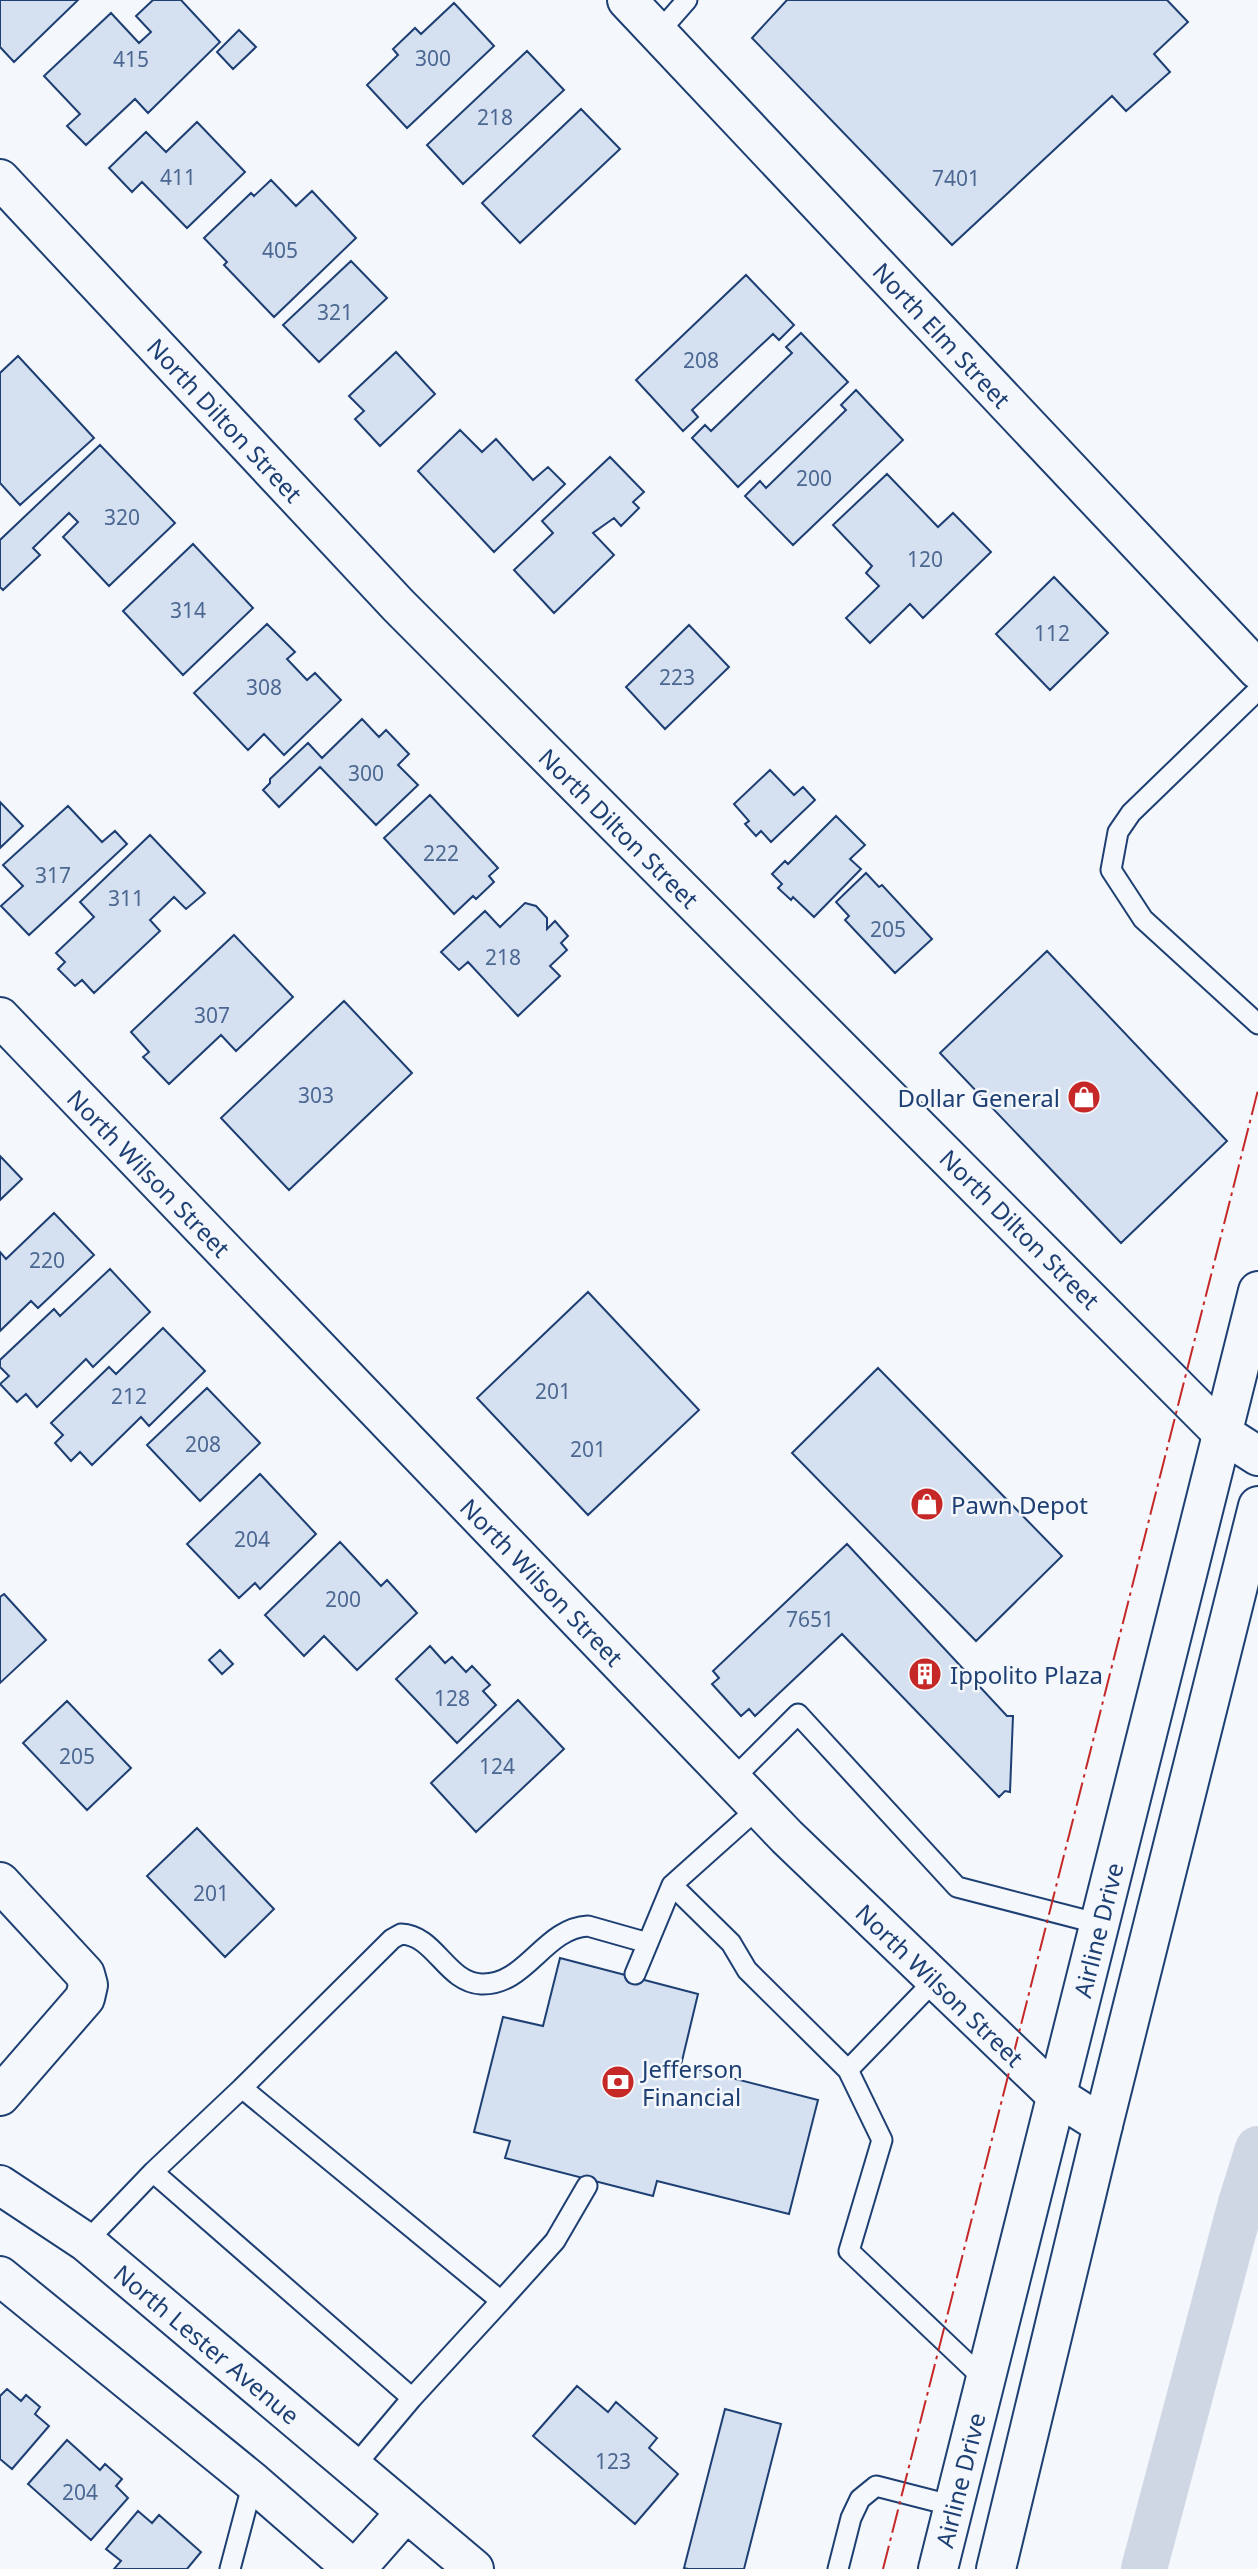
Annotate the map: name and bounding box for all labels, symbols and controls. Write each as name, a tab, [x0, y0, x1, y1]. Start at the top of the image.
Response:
house number: 300	[415, 44, 451, 72]
house number: 415	[113, 45, 149, 73]
house number: 218	[477, 103, 513, 131]
house number: 411	[160, 163, 196, 191]
house number: 7401	[932, 164, 980, 192]
house number: 405	[262, 236, 298, 264]
street label: North Elm Street	[866, 255, 1018, 415]
house number: 321	[317, 298, 353, 326]
street label: North Dilton Street	[140, 331, 310, 510]
house number: 208	[683, 346, 719, 374]
house number: 200	[796, 464, 832, 492]
house number: 320	[104, 503, 140, 531]
house number: 120	[907, 545, 943, 573]
house number: 314	[170, 596, 206, 624]
house number: 112	[1034, 619, 1070, 647]
house number: 223	[659, 663, 695, 691]
house number: 308	[246, 673, 282, 701]
street label: North Dilton Street	[532, 741, 706, 915]
house number: 300	[348, 759, 384, 787]
house number: 222	[423, 839, 459, 867]
house number: 317	[35, 861, 71, 889]
house number: 311	[108, 884, 144, 912]
house number: 205	[870, 915, 906, 943]
house number: 218	[485, 943, 521, 971]
house number: 307	[194, 1001, 230, 1029]
shop icon: Dollar General	[1065, 1078, 1103, 1116]
house number: 303	[298, 1081, 334, 1109]
place label: Dollar General	[897, 1081, 1060, 1114]
street label: North Wilson Street	[60, 1082, 238, 1264]
street label: North Dilton Street	[933, 1142, 1107, 1316]
house number: 220	[29, 1246, 65, 1274]
house number: 201	[535, 1377, 571, 1405]
house number: 212	[111, 1382, 147, 1410]
house number: 208	[185, 1430, 221, 1458]
house number: 201	[570, 1435, 606, 1463]
shop icon: Pawn Depot	[908, 1485, 946, 1523]
place label: Pawn Depot	[951, 1488, 1088, 1521]
street label: North Wilson Street	[453, 1491, 631, 1673]
house number: 204	[234, 1525, 270, 1553]
house number: 200	[325, 1585, 361, 1613]
house number: 7651	[786, 1605, 834, 1633]
building icon: Ippolito Plaza	[906, 1655, 944, 1693]
place label: Ippolito Plaza	[950, 1658, 1103, 1691]
house number: 128	[434, 1684, 470, 1712]
house number: 205	[59, 1742, 95, 1770]
house number: 124	[479, 1752, 515, 1780]
street label: Airline Drive	[1065, 1859, 1131, 2001]
house number: 201	[193, 1879, 229, 1907]
street label: North Wilson Street	[849, 1896, 1031, 2074]
place label: Jefferson Financial	[640, 2052, 743, 2113]
bank icon: Jefferson Financial	[599, 2063, 637, 2101]
street label: North Lester Avenue	[107, 2257, 307, 2431]
street label: Airline Drive	[927, 2409, 993, 2551]
house number: 123	[595, 2447, 631, 2475]
house number: 204	[62, 2478, 98, 2506]

